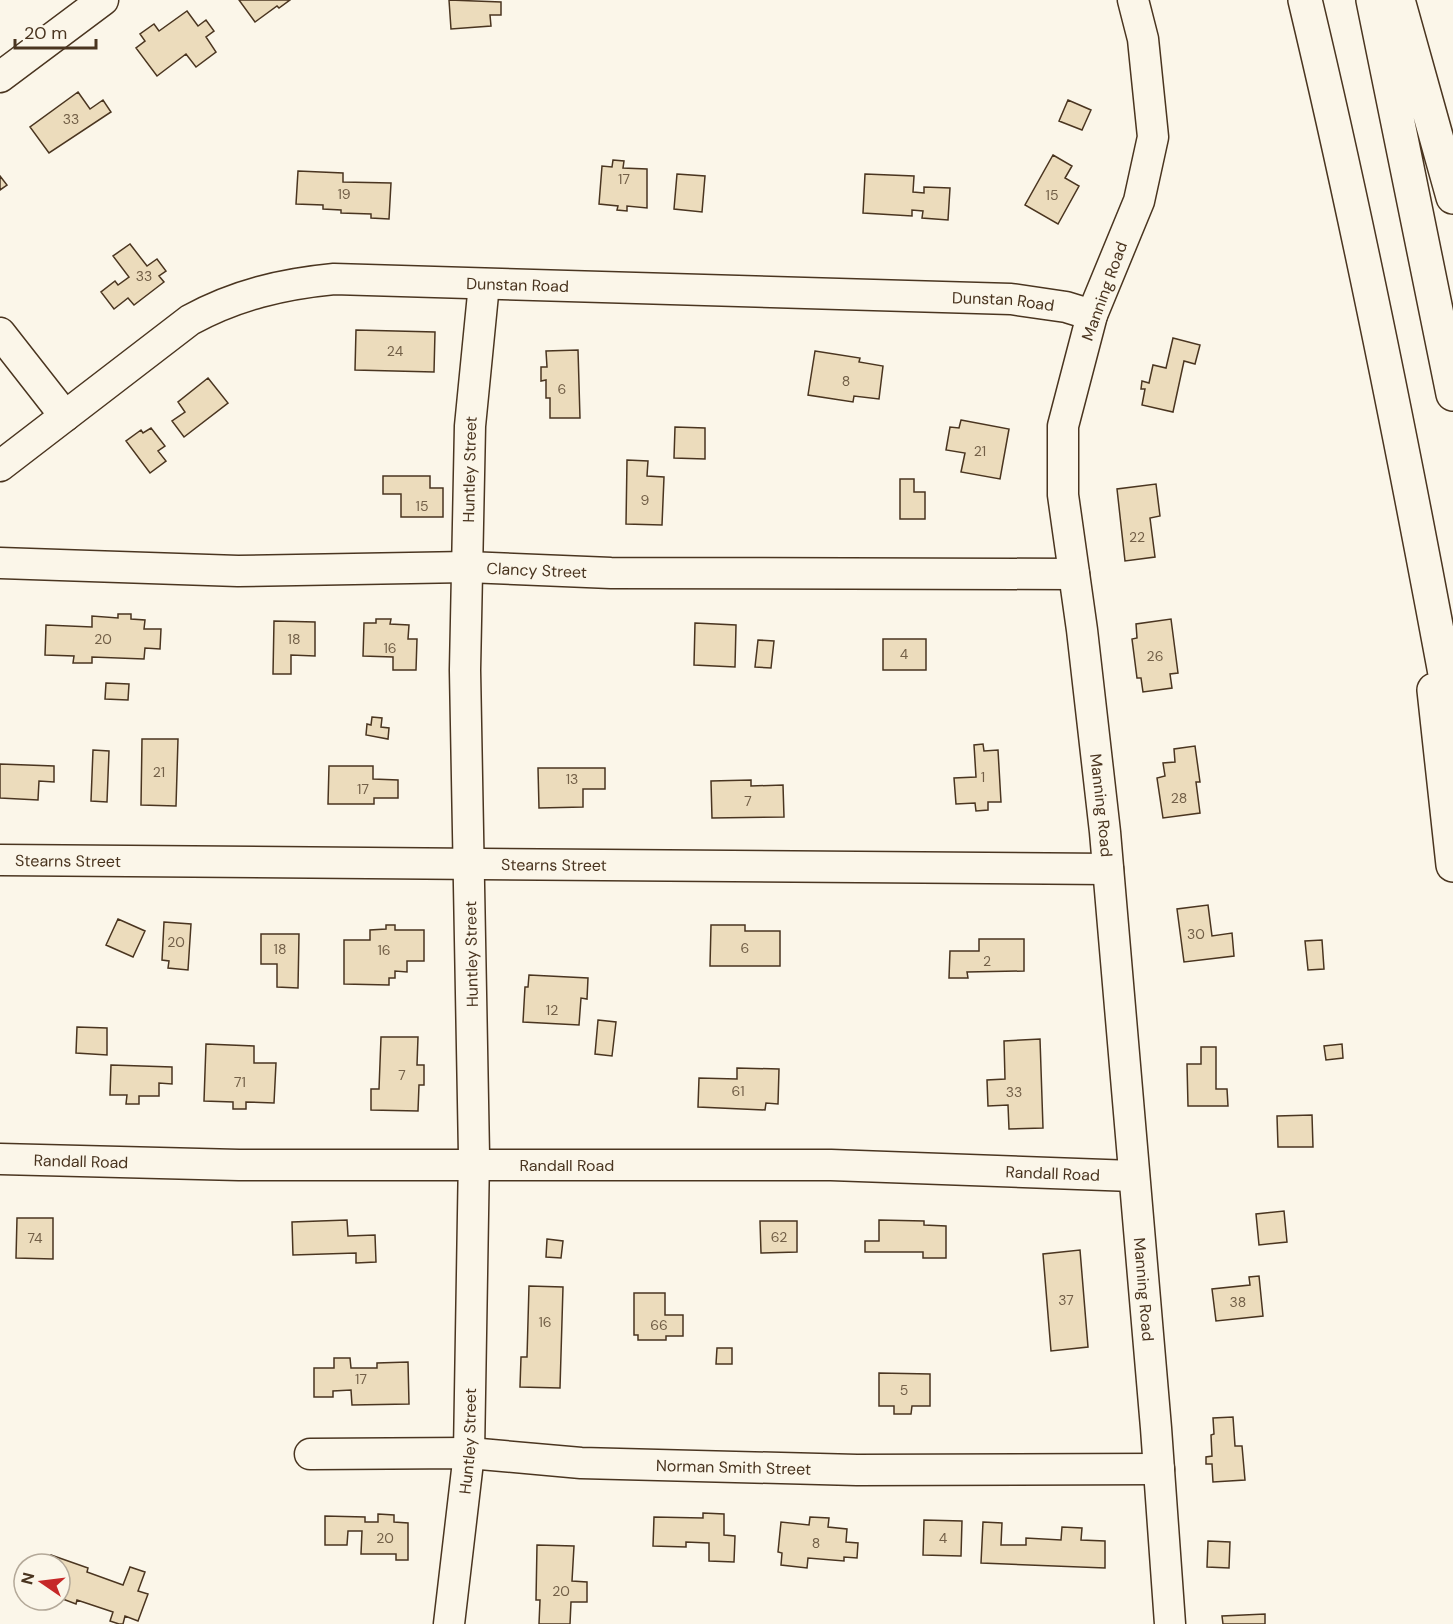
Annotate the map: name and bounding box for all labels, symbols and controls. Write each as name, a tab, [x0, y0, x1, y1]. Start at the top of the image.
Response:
scale bar	[15, 12, 96, 50]
text: 20 m	[24, 21, 67, 45]
house number: 33	[63, 110, 79, 128]
house number: 17	[618, 170, 630, 188]
house number: 19	[337, 185, 351, 203]
house number: 15	[1046, 186, 1058, 204]
street label: Manning Road	[1077, 239, 1132, 344]
house number: 33	[136, 267, 152, 285]
street label: Dunstan Road	[466, 273, 569, 297]
street label: Dunstan Road	[952, 287, 1056, 316]
house number: 24	[387, 342, 404, 360]
house number: 8	[842, 372, 850, 390]
house number: 6	[558, 380, 566, 398]
street label: Huntley Street	[458, 415, 482, 523]
house number: 21	[974, 442, 986, 460]
house number: 9	[641, 491, 650, 509]
house number: 15	[416, 497, 428, 515]
house number: 22	[1129, 528, 1145, 546]
street label: Clancy Street	[486, 558, 587, 583]
house number: 20	[94, 630, 112, 648]
house number: 18	[288, 630, 300, 648]
house number: 16	[383, 639, 397, 657]
house number: 4	[900, 645, 909, 663]
house number: 26	[1147, 647, 1163, 665]
street label: Manning Road	[1085, 752, 1117, 858]
house number: 21	[153, 763, 165, 781]
house number: 1	[981, 768, 985, 786]
house number: 13	[566, 770, 578, 788]
house number: 17	[357, 780, 369, 798]
house number: 28	[1171, 789, 1187, 807]
house number: 7	[744, 792, 752, 810]
street label: Stearns Street	[15, 850, 121, 872]
street label: Stearns Street	[501, 854, 607, 876]
street label: Huntley Street	[460, 901, 483, 1007]
house number: 30	[1187, 925, 1205, 943]
house number: 20	[167, 933, 185, 951]
house number: 6	[741, 939, 749, 957]
house number: 18	[274, 940, 286, 958]
house number: 16	[377, 941, 391, 959]
house number: 2	[983, 952, 991, 970]
house number: 12	[546, 1001, 558, 1019]
house number: 7	[398, 1066, 406, 1084]
house number: 71	[234, 1073, 246, 1091]
house number: 61	[731, 1082, 745, 1100]
house number: 33	[1006, 1083, 1022, 1101]
street label: Randall Road	[33, 1150, 129, 1173]
street label: Randall Road	[520, 1155, 614, 1176]
street label: Randall Road	[1005, 1161, 1100, 1186]
house number: 62	[771, 1228, 787, 1246]
house number: 74	[27, 1229, 43, 1247]
street label: Manning Road	[1129, 1237, 1159, 1342]
house number: 37	[1058, 1291, 1074, 1309]
house number: 38	[1230, 1293, 1246, 1311]
house number: 16	[538, 1313, 552, 1331]
house number: 66	[650, 1316, 668, 1334]
house number: 17	[355, 1370, 367, 1388]
house number: 5	[900, 1381, 908, 1399]
street label: Huntley Street	[454, 1388, 481, 1495]
street label: Norman Smith Street	[656, 1455, 811, 1480]
house number: 20	[376, 1529, 394, 1547]
house number: 4	[939, 1529, 948, 1547]
house number: 8	[812, 1534, 820, 1552]
north arrow	[12, 1552, 72, 1612]
text: N	[16, 1570, 40, 1587]
house number: 20	[552, 1582, 570, 1600]

